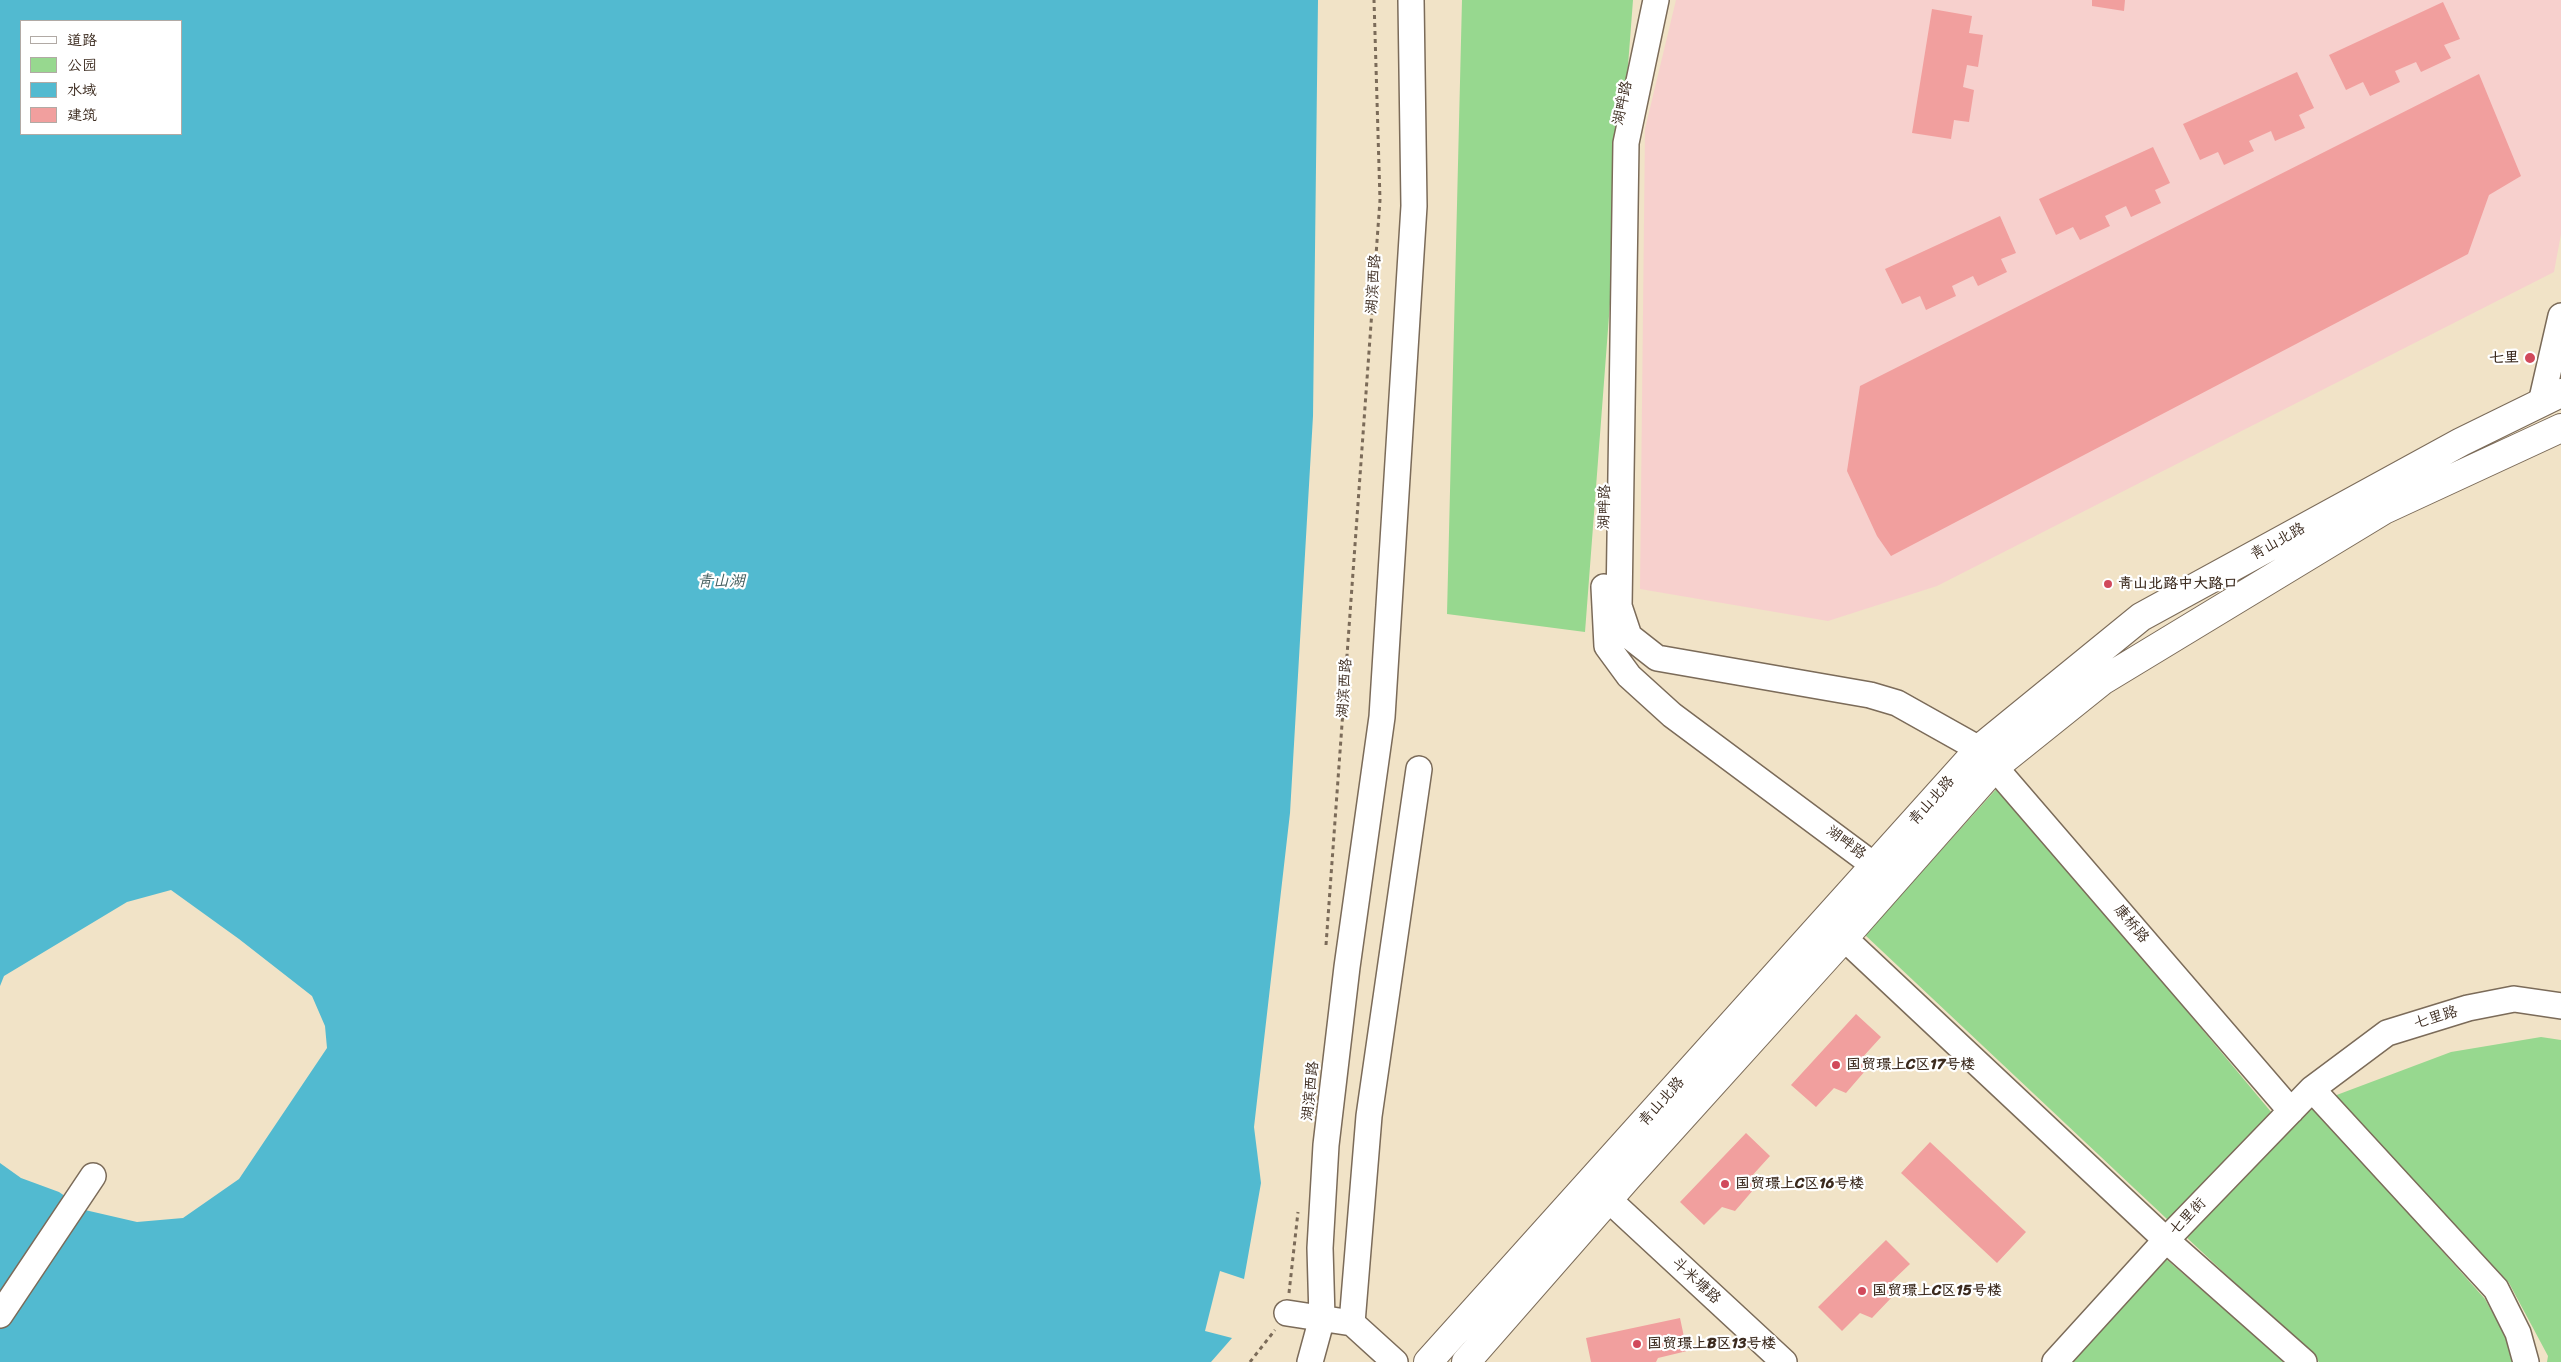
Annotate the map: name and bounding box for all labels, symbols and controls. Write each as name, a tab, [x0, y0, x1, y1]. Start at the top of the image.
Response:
legend	[20, 20, 182, 135]
text: 道路	[67, 27, 97, 53]
text: 公园	[67, 52, 97, 78]
text: 水域	[67, 77, 97, 103]
street label: 湖畔路	[1610, 79, 1636, 127]
text: 建筑	[67, 102, 97, 128]
street label: 湖滨西路	[1363, 253, 1385, 315]
place label: 七里	[2489, 349, 2519, 367]
marker: 七里	[2523, 351, 2537, 365]
street label: 湖畔路	[1596, 484, 1614, 530]
street label: 青山北路	[2247, 520, 2309, 564]
water label: 青山湖	[697, 572, 745, 592]
place label: 青山北路中大路口	[2118, 575, 2238, 593]
marker: 青山北路中大路口	[2102, 578, 2114, 590]
street label: 湖滨西路	[1334, 657, 1356, 719]
street label: 青山北路	[1905, 773, 1959, 829]
street label: 湖畔路	[1823, 822, 1869, 864]
street label: 康桥路	[2110, 901, 2152, 947]
street label: 七里路	[2412, 1003, 2460, 1033]
place label: 国贸璟上C区17号楼	[1846, 1056, 1975, 1074]
marker: 国贸璟上C区17号楼	[1830, 1059, 1842, 1071]
street label: 湖滨西路	[1299, 1060, 1323, 1122]
street label: 青山北路	[1635, 1074, 1689, 1130]
place label: 国贸璟上C区16号楼	[1735, 1175, 1864, 1193]
marker: 国贸璟上C区16号楼	[1719, 1178, 1731, 1190]
street label: 七里街	[2166, 1195, 2210, 1239]
street label: 斗米塘路	[1668, 1254, 1724, 1308]
place label: 国贸璟上C区15号楼	[1872, 1282, 2002, 1300]
marker: 国贸璟上C区15号楼	[1856, 1285, 1868, 1297]
place label: 国贸璟上B区13号楼	[1647, 1335, 1776, 1353]
marker: 国贸璟上B区13号楼	[1631, 1338, 1643, 1350]

